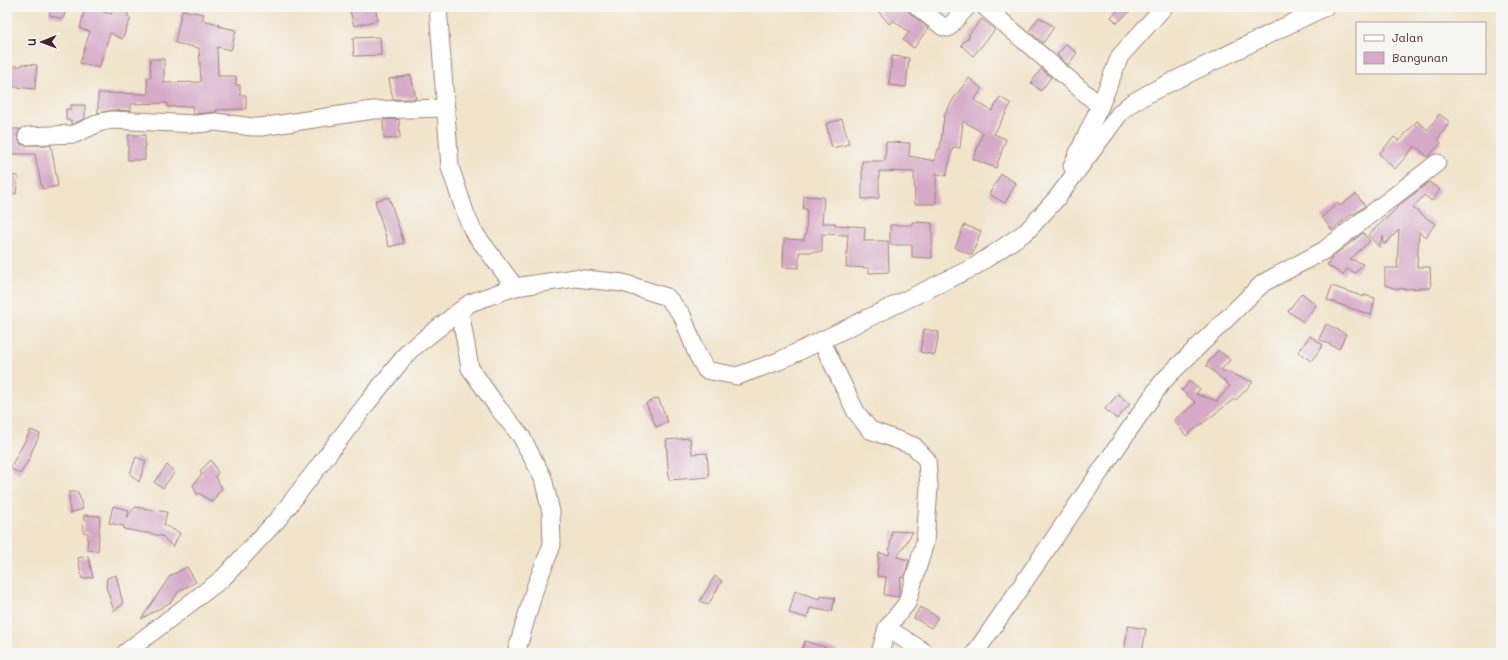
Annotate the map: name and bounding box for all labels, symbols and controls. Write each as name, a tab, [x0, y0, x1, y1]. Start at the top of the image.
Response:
north arrow	[22, 22, 62, 62]
legend	[1356, 22, 1486, 74]
text: Jalan	[1392, 29, 1423, 45]
text: U	[24, 38, 39, 46]
text: Bangunan	[1392, 49, 1448, 65]

